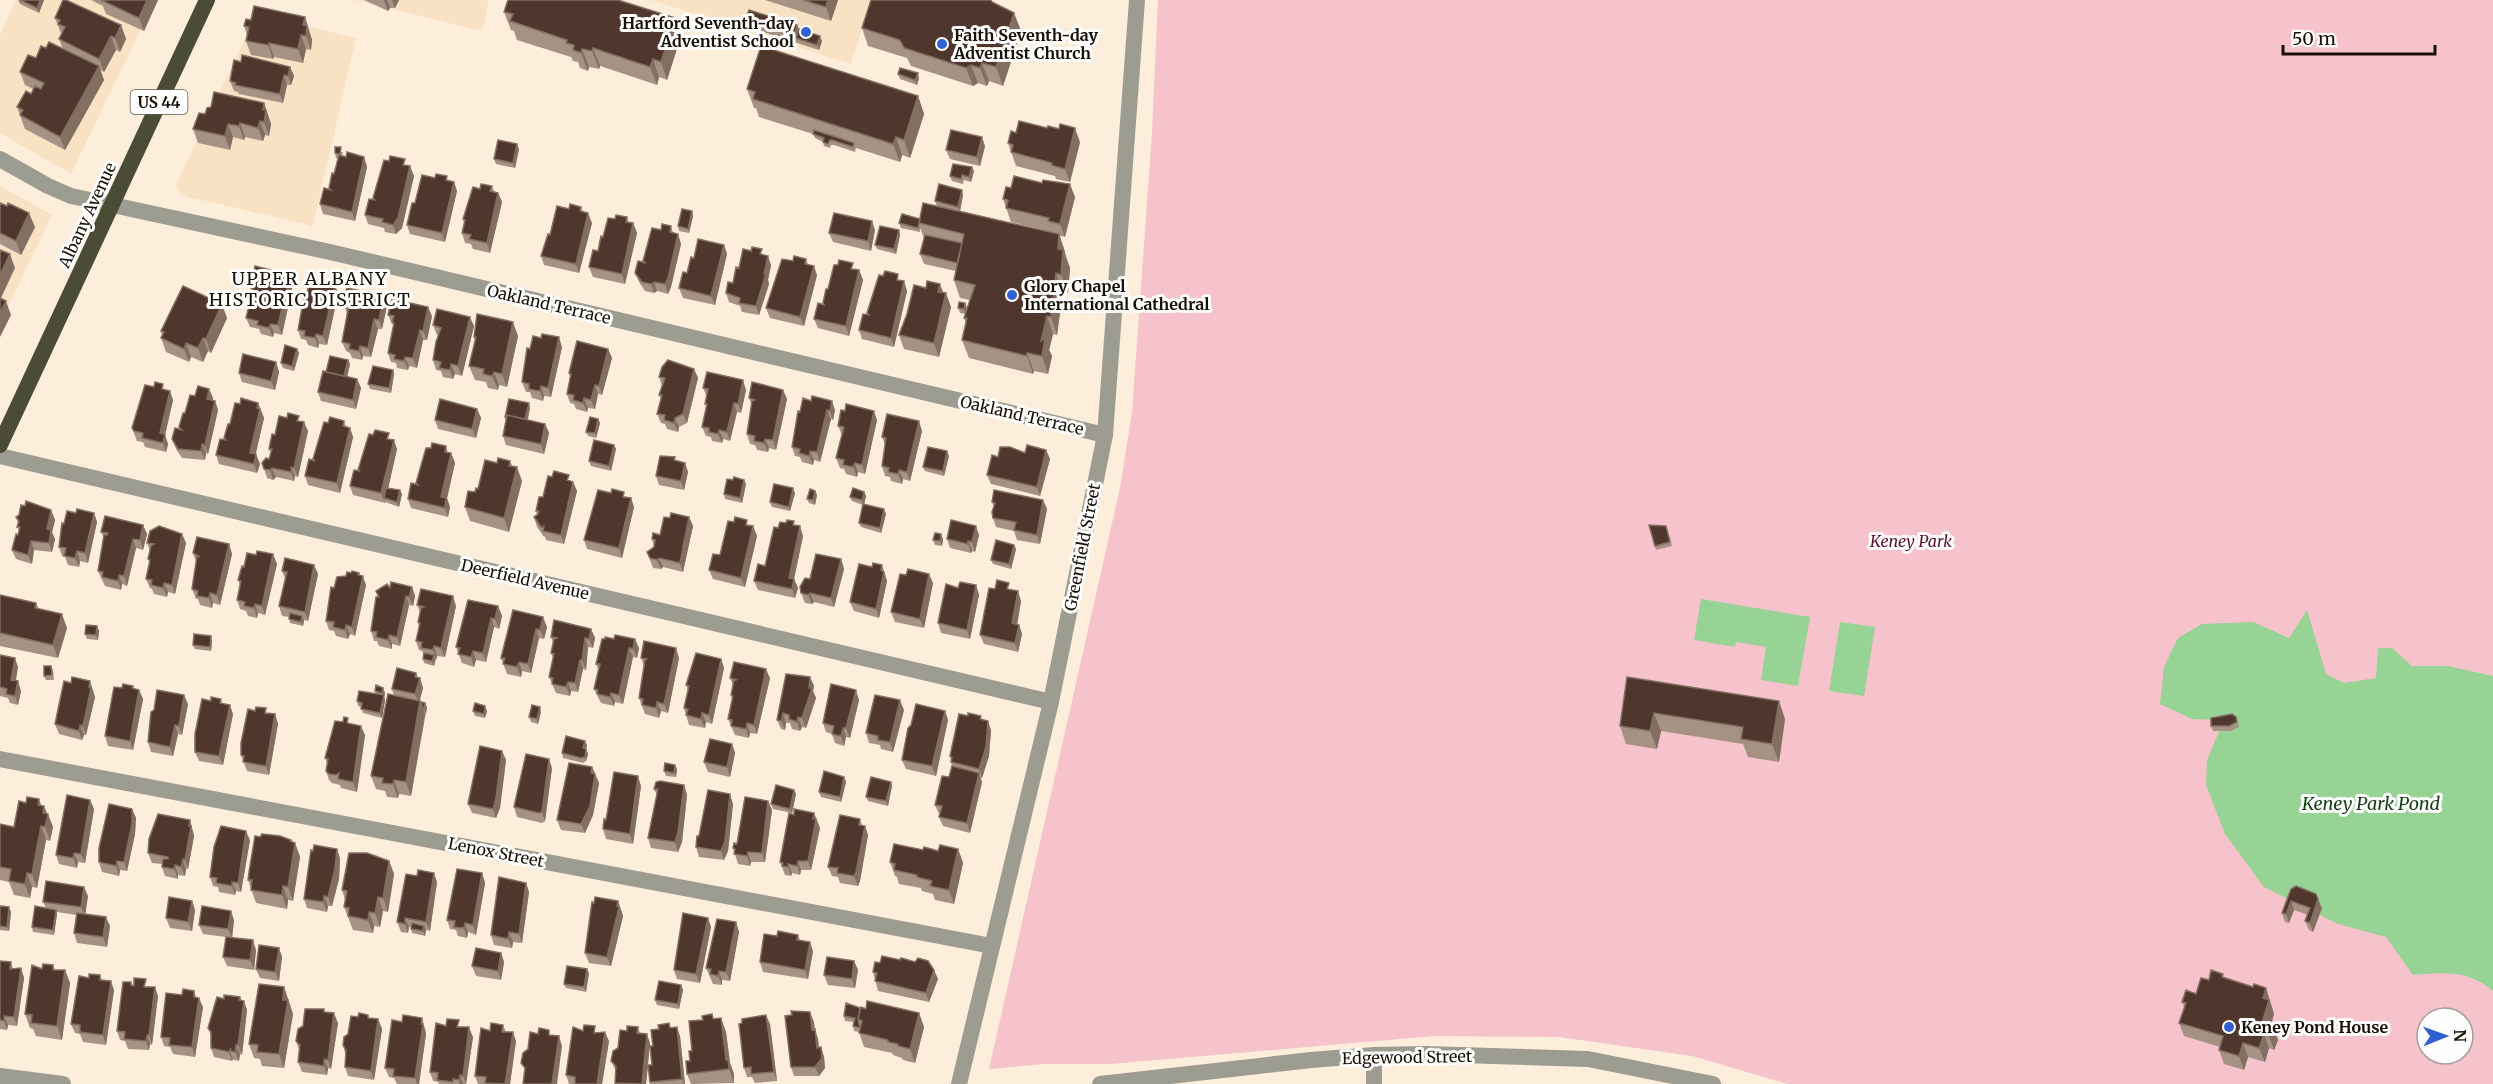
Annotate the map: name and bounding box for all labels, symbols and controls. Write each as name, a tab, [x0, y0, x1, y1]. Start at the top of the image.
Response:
place label: Hartford Seventh-day Adventist School	[622, 13, 795, 51]
scale bar	[2283, 18, 2434, 56]
marker: Hartford Seventh-day Adventist School	[799, 25, 813, 39]
place label: Faith Seventh-day Adventist Church	[953, 25, 1098, 63]
text: 50 m	[2292, 27, 2336, 50]
marker: Faith Seventh-day Adventist Church	[935, 37, 949, 51]
road number: US 44	[130, 90, 188, 114]
street label: Albany Avenue	[53, 159, 120, 272]
district label: UPPER ALBANY HISTORIC DISTRICT	[209, 267, 411, 311]
place label: Glory Chapel International Cathedral	[1024, 276, 1209, 314]
street label: Oakland Terrace	[485, 280, 613, 328]
marker: Glory Chapel International Cathedral	[1005, 288, 1019, 302]
street label: Oakland Terrace	[958, 391, 1086, 439]
street label: Greenfield Street	[1060, 481, 1104, 612]
park label: Keney Park	[1869, 531, 1952, 551]
street label: Deerfield Avenue	[459, 555, 591, 603]
water label: Keney Park Pond	[2301, 792, 2441, 815]
street label: Lenox Street	[446, 833, 546, 871]
north arrow	[2415, 1006, 2475, 1066]
place label: Keney Pond House	[2241, 1017, 2388, 1037]
marker: Keney Pond House	[2222, 1020, 2236, 1034]
text: N	[2450, 1029, 2470, 1043]
street label: Edgewood Street	[1342, 1046, 1473, 1068]

